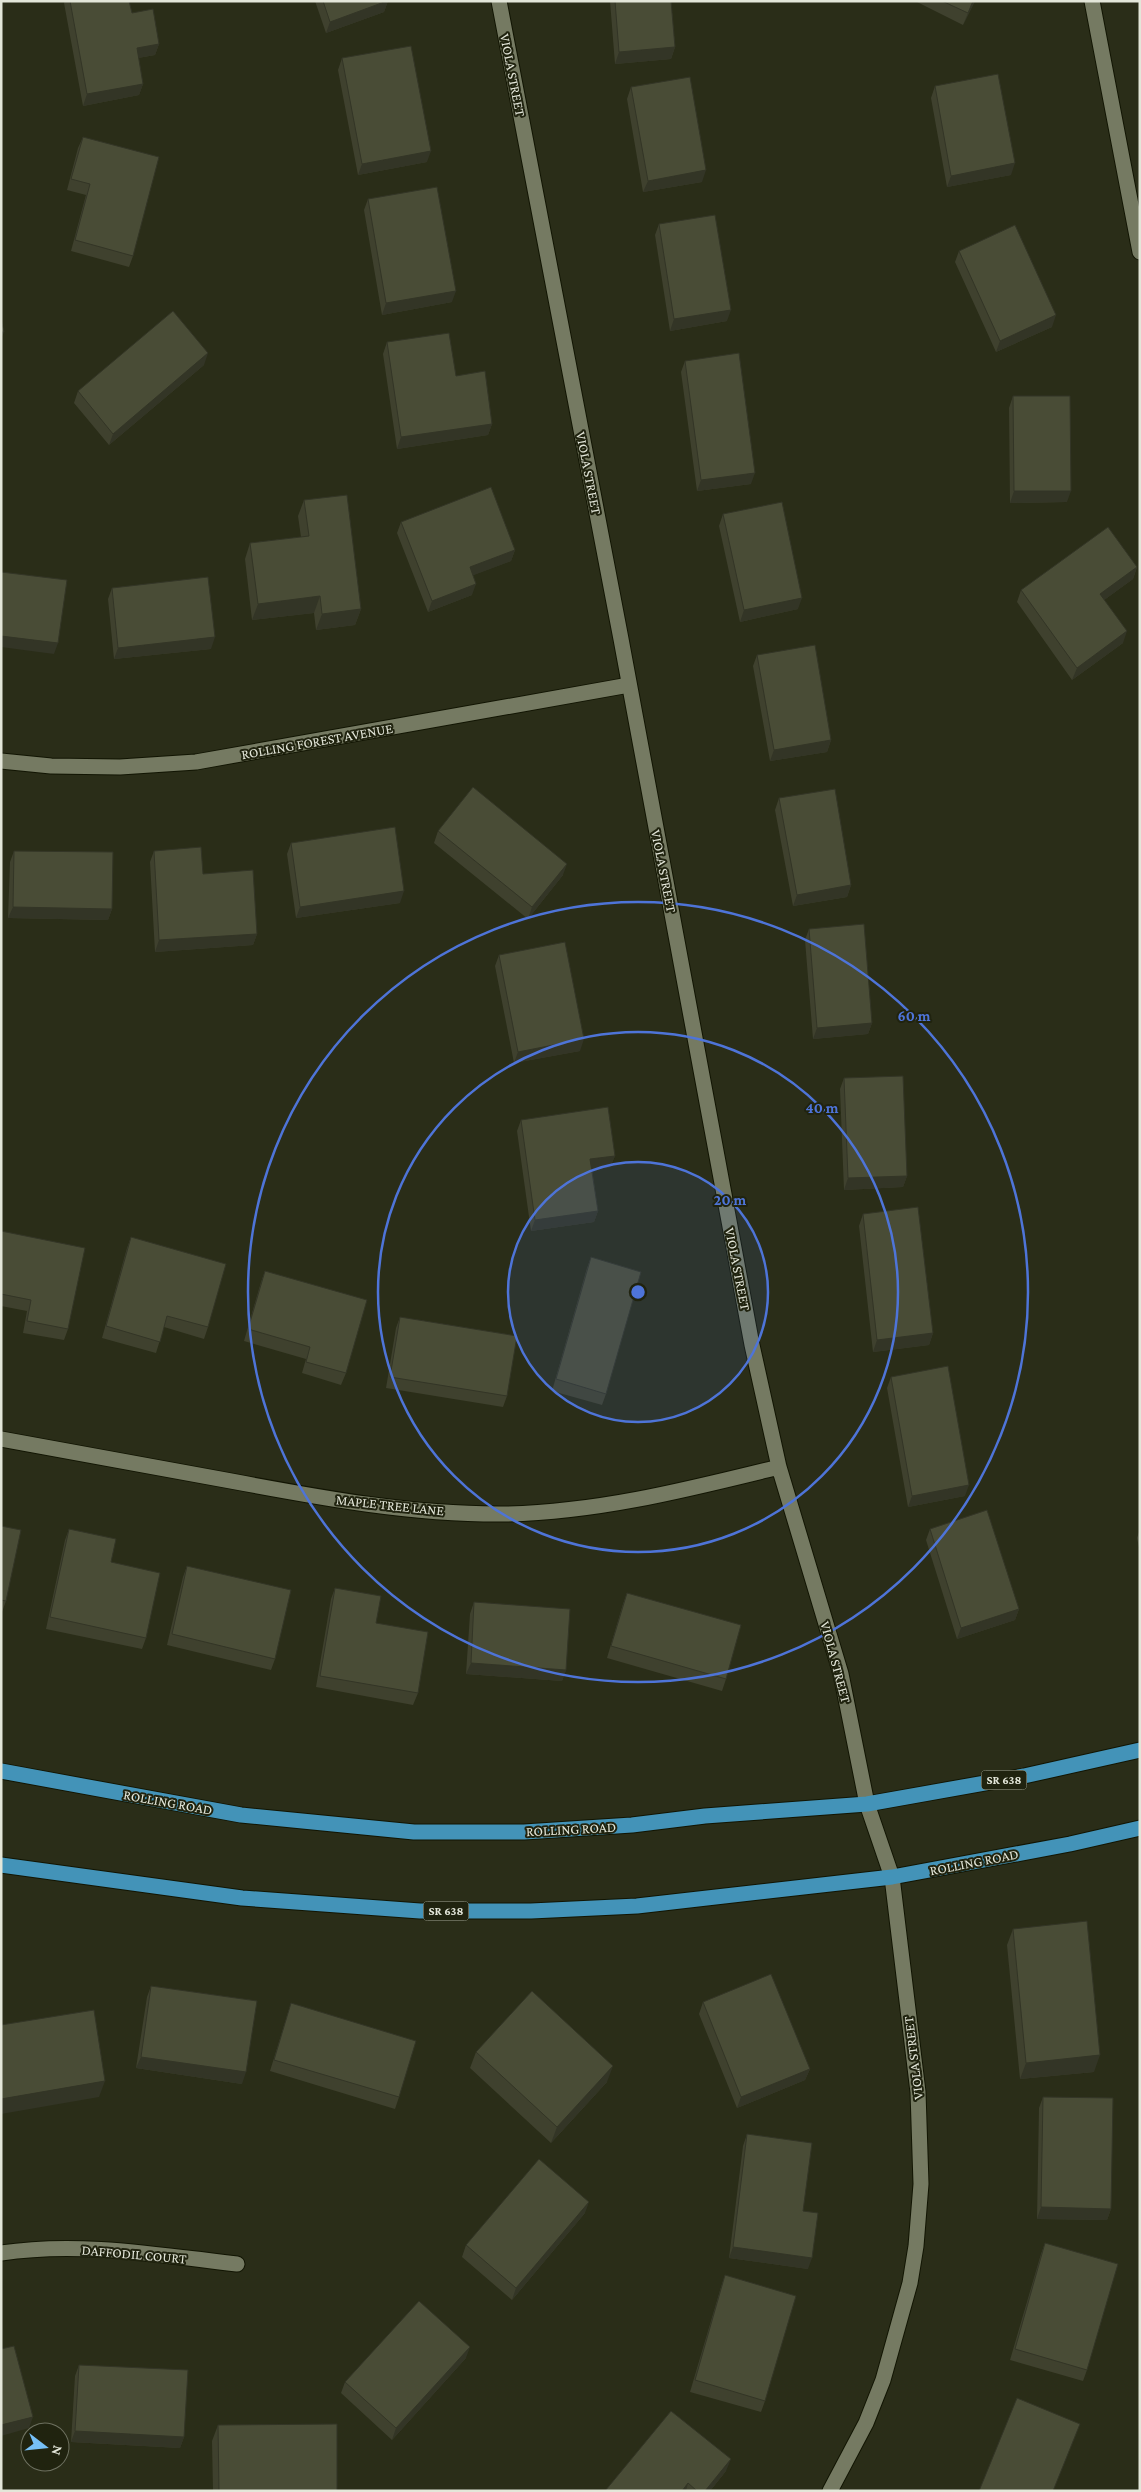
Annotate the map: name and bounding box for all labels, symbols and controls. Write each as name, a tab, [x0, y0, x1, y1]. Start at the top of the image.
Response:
street label: VIOLA STREET	[497, 32, 529, 118]
street label: VIOLA STREET	[573, 430, 605, 516]
street label: ROLLING FOREST AVENUE	[240, 720, 394, 762]
street label: VIOLA STREET	[648, 828, 680, 914]
text: 60 m	[898, 1008, 931, 1024]
text: 40 m	[806, 1100, 839, 1116]
text: 20 m	[714, 1192, 746, 1208]
street label: VIOLA STREET	[722, 1226, 754, 1312]
centre of rings	[629, 1283, 647, 1301]
street label: MAPLE TREE LANE	[335, 1491, 445, 1519]
street label: VIOLA STREET	[817, 1619, 855, 1705]
road number: SR 638	[982, 1770, 1026, 1790]
street label: ROLLING ROAD	[122, 1786, 214, 1818]
street label: ROLLING ROAD	[526, 1819, 616, 1839]
street label: ROLLING ROAD	[928, 1846, 1020, 1878]
road number: SR 638	[424, 1902, 468, 1920]
street label: VIOLA STREET	[900, 2015, 926, 2101]
street label: DAFFODIL COURT	[81, 2241, 187, 2267]
north arrow	[20, 2422, 70, 2472]
text: N	[48, 2444, 67, 2458]

